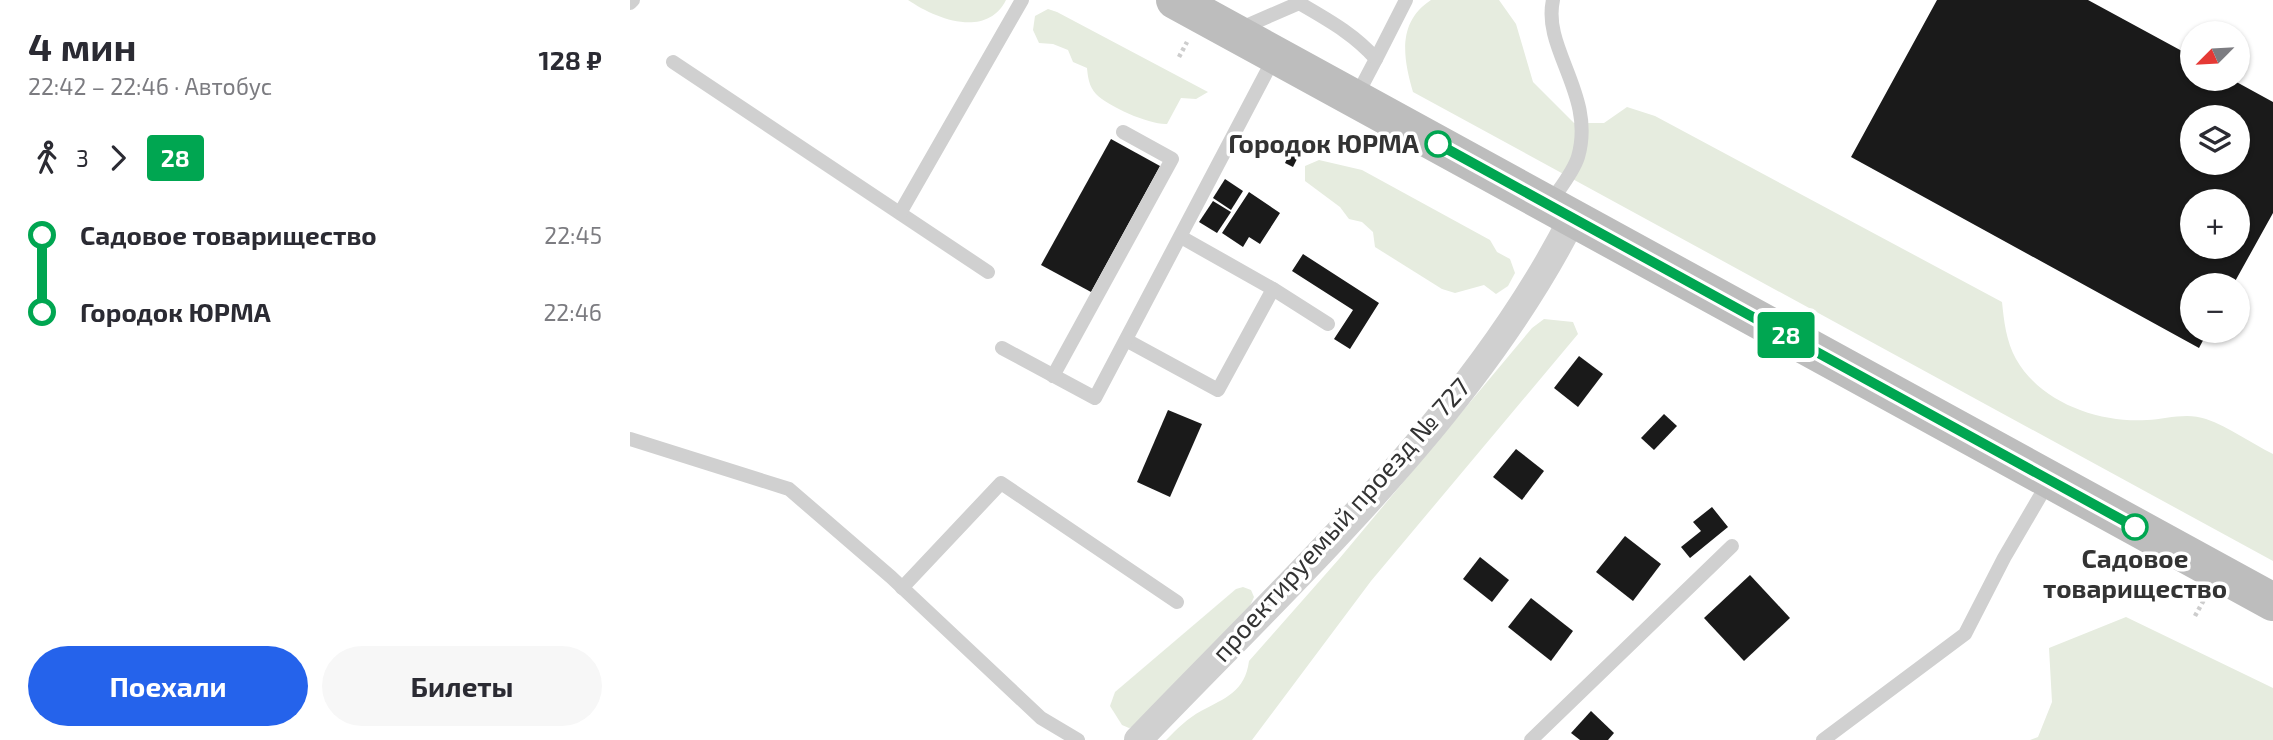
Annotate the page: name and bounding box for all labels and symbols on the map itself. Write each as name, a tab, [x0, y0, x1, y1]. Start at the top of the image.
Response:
north arrow	[2180, 21, 2250, 91]
place label: Городок ЮРМА	[1228, 127, 1419, 158]
marker: Городок ЮРМА	[1425, 131, 1451, 157]
line badge: 28	[1754, 312, 1818, 358]
street label: проектируемый проезд № 727	[1204, 371, 1476, 668]
marker: Садовое товарищество	[2122, 514, 2148, 540]
place label: Садовое товарищество	[2043, 542, 2227, 603]

